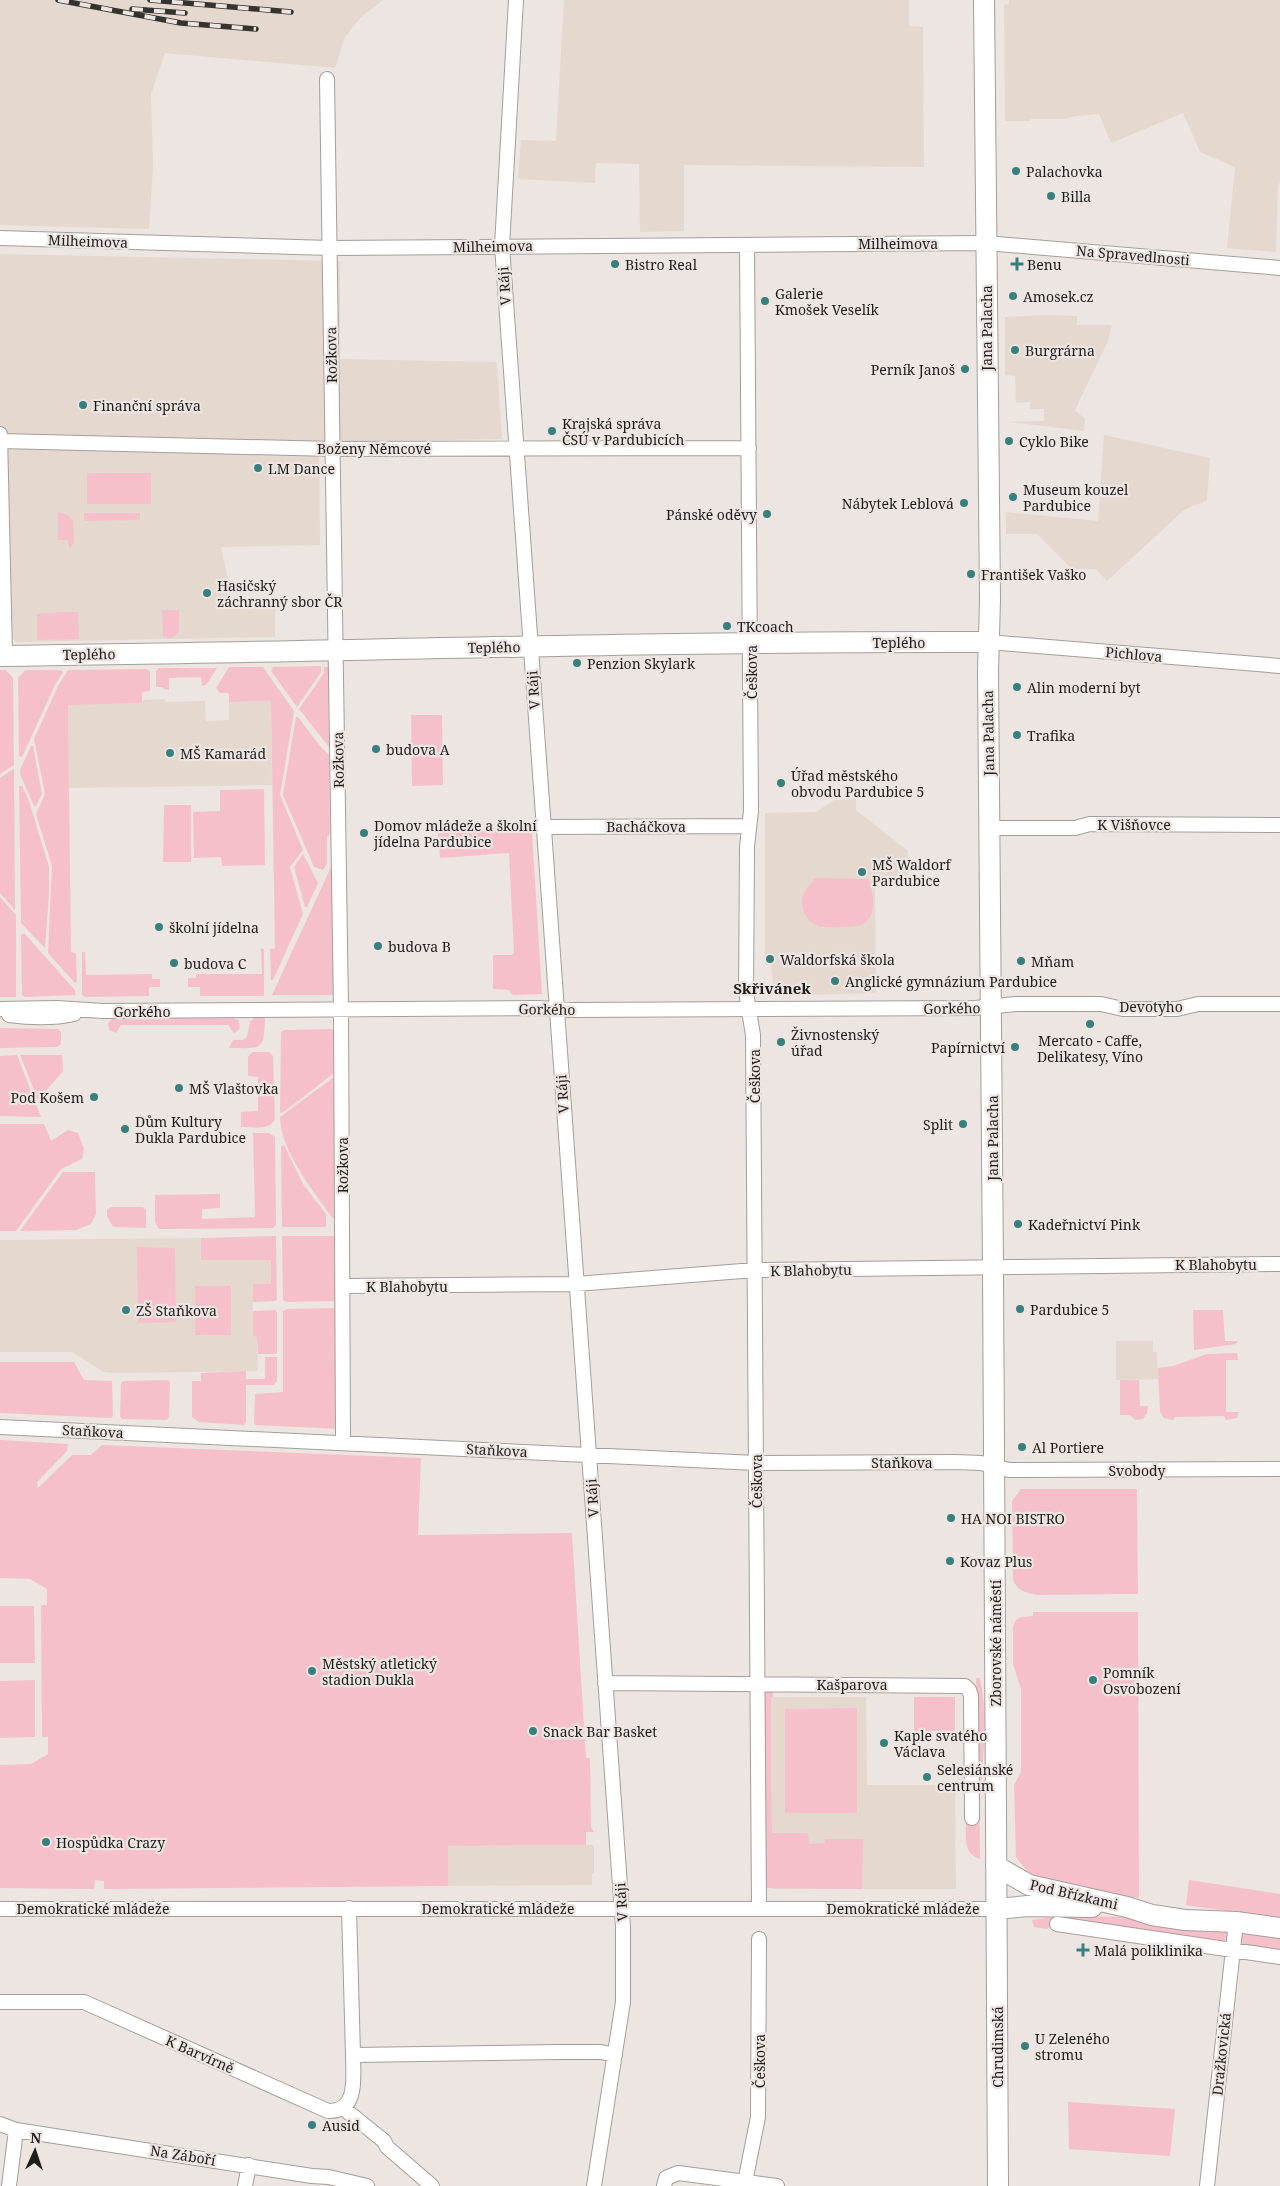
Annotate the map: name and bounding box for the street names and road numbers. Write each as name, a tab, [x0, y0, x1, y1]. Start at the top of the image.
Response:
street label: Milheimova	[48, 230, 128, 252]
street label: Milheimova	[858, 234, 938, 253]
street label: Milheimova	[453, 236, 533, 256]
street label: Na Spravedlnosti	[1075, 241, 1191, 269]
street label: V Ráji	[493, 265, 515, 306]
street label: Jana Palacha	[977, 285, 996, 372]
street label: Rožkova	[321, 327, 341, 383]
street label: Boženy Němcové	[317, 439, 431, 458]
street label: Teplého	[873, 633, 925, 652]
street label: Teplého	[467, 637, 521, 657]
street label: Pichlova	[1105, 642, 1163, 666]
street label: Teplého	[62, 644, 116, 664]
street label: Češkova	[742, 645, 761, 699]
street label: V Ráji	[522, 669, 544, 710]
street label: Jana Palacha	[978, 690, 998, 777]
street label: Rožkova	[328, 732, 348, 788]
street label: K Višňovce	[1097, 815, 1171, 834]
street label: Bacháčkova	[606, 817, 686, 836]
street label: Devotyho	[1119, 997, 1183, 1016]
street label: Gorkého	[923, 998, 981, 1018]
street label: Gorkého	[518, 999, 576, 1019]
street label: Gorkého	[113, 1002, 171, 1021]
street label: Češkova	[745, 1049, 764, 1103]
street label: V Ráji	[551, 1073, 573, 1114]
street label: Jana Palacha	[983, 1095, 1002, 1182]
street label: Rožkova	[333, 1137, 352, 1193]
street label: K Blahobytu	[1175, 1255, 1257, 1274]
street label: K Blahobytu	[770, 1260, 852, 1280]
street label: K Blahobytu	[366, 1277, 448, 1296]
street label: Staňkova	[62, 1420, 124, 1442]
street label: Staňkova	[466, 1439, 528, 1461]
street label: Staňkova	[871, 1453, 933, 1472]
street label: Češkova	[747, 1454, 766, 1508]
street label: Svobody	[1109, 1461, 1166, 1480]
street label: V Ráji	[581, 1477, 603, 1518]
street label: Zborovské náměstí	[986, 1579, 1005, 1706]
street label: Kašparova	[816, 1675, 888, 1694]
street label: Pod Břízkami	[1028, 1875, 1120, 1913]
street label: V Ráji	[610, 1881, 632, 1922]
street label: Demokratické mládeže	[17, 1899, 169, 1918]
street label: Demokratické mládeže	[422, 1899, 574, 1918]
street label: Demokratické mládeže	[827, 1899, 979, 1918]
street label: Chrudimská	[988, 2006, 1007, 2088]
street label: Dražkovická	[1207, 2012, 1235, 2096]
street label: K Barvírně	[163, 2031, 237, 2077]
street label: Češkova	[750, 2034, 769, 2088]
street label: Na Záboří	[149, 2140, 218, 2170]

